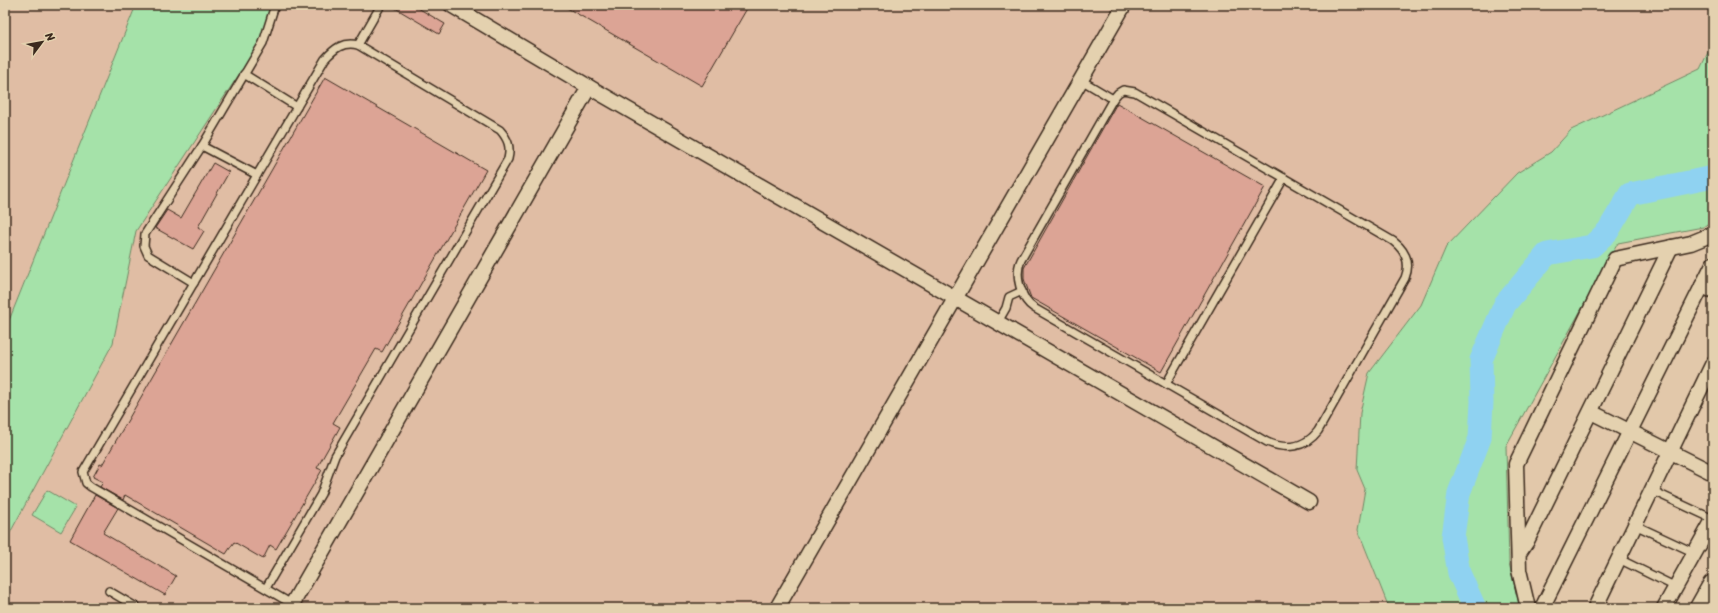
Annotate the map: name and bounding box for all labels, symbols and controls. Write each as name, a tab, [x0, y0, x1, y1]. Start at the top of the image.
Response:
north arrow	[22, 22, 62, 62]
text: N	[39, 28, 60, 46]

